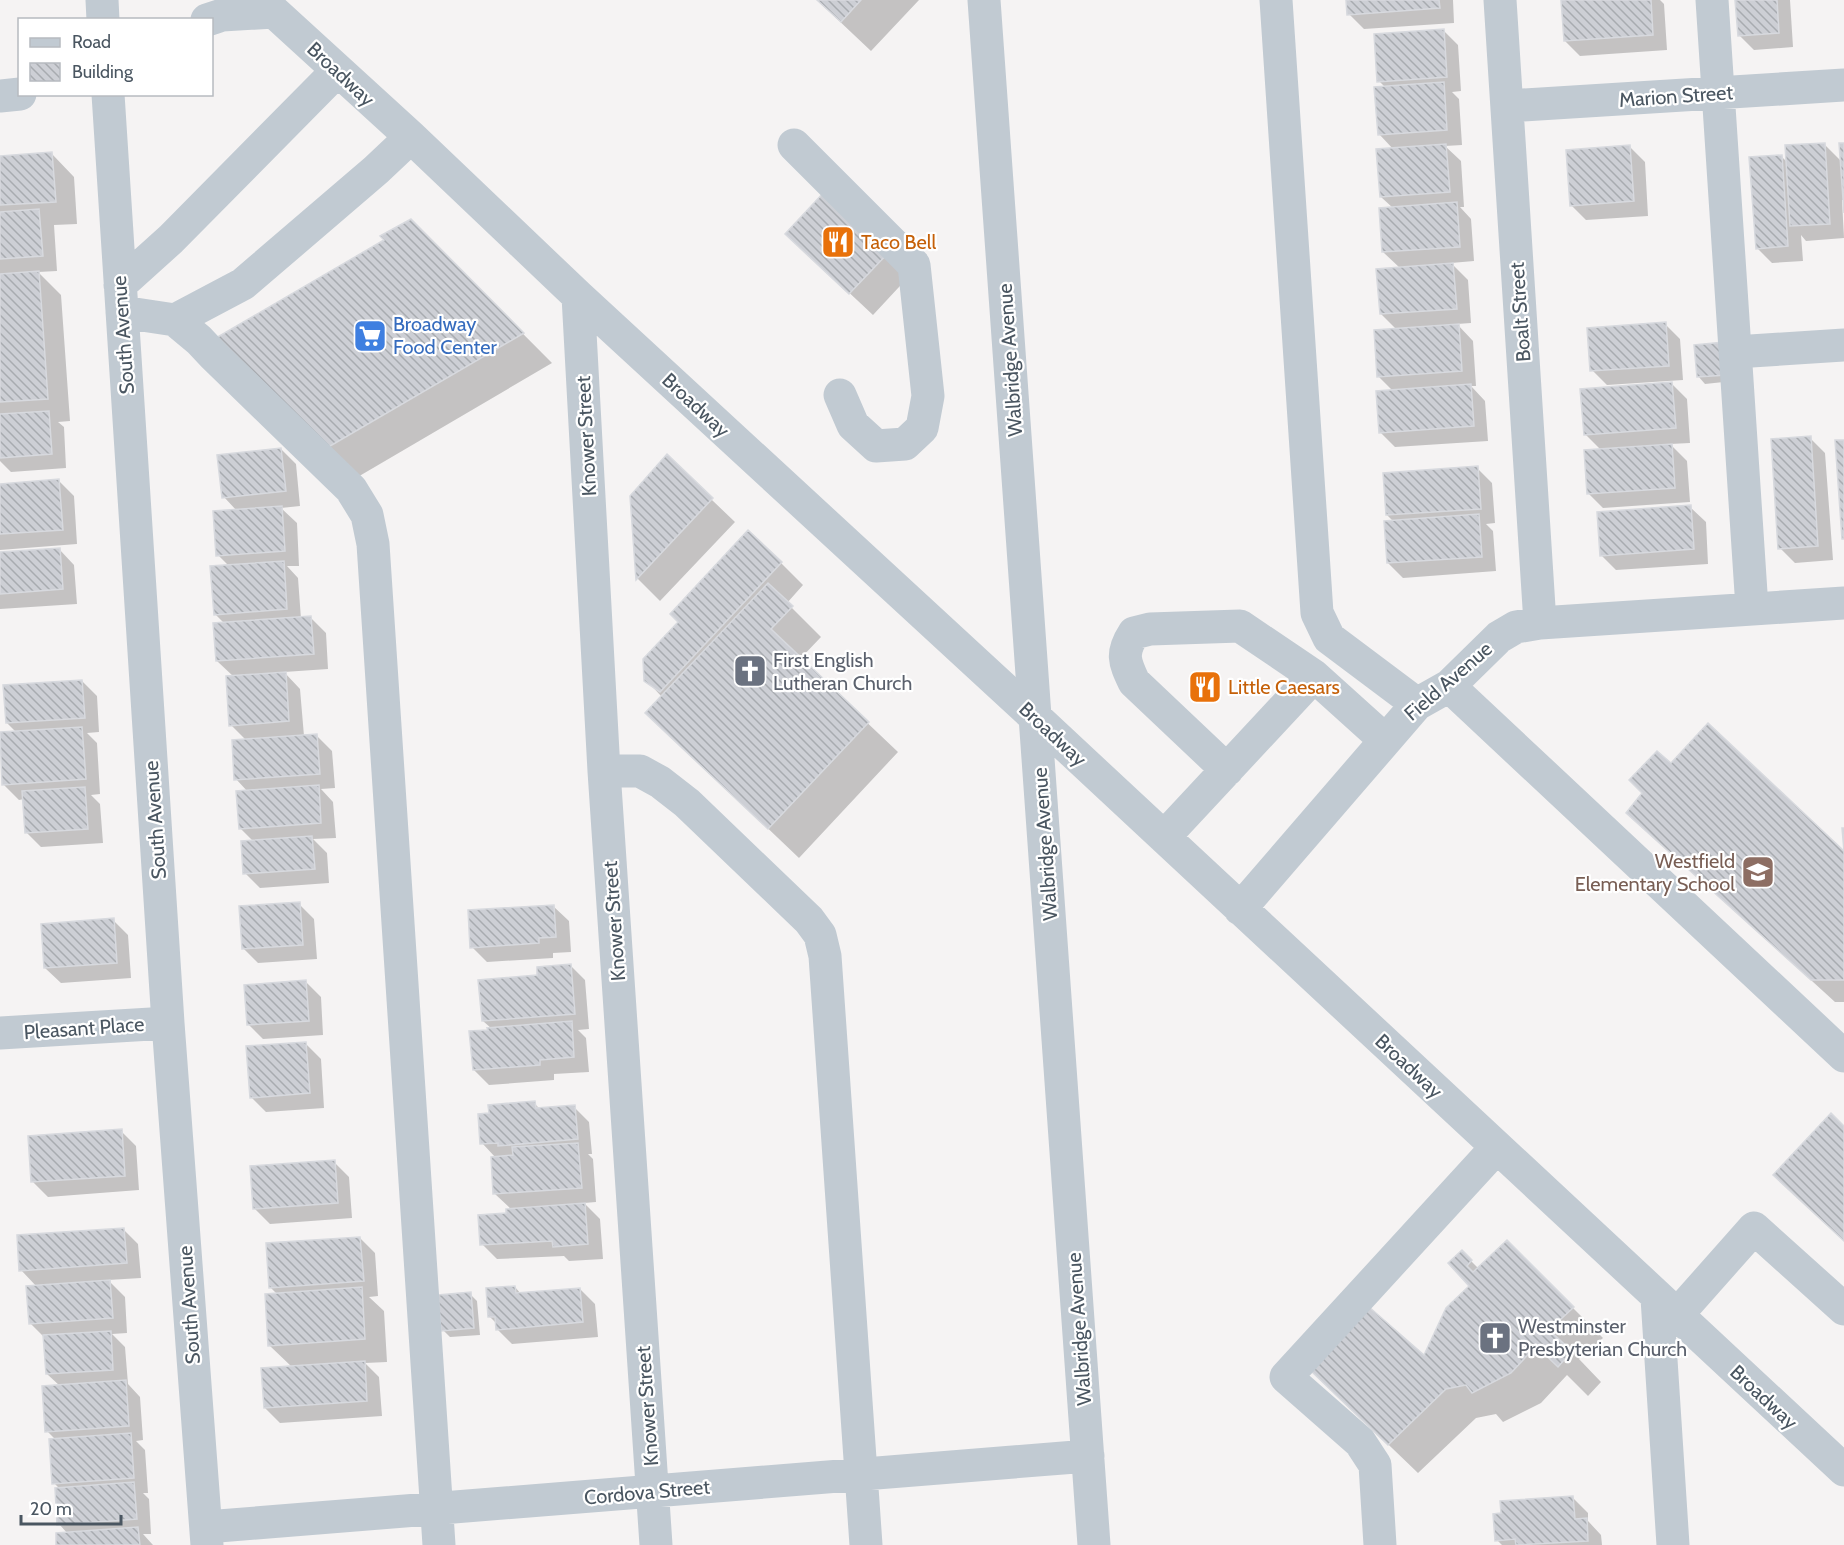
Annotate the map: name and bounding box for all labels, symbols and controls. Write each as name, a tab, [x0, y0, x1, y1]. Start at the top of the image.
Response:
legend	[18, 18, 213, 96]
text: Road	[72, 31, 111, 53]
street label: Broadway	[302, 37, 380, 111]
text: Building	[72, 61, 134, 83]
street label: Marion Street	[1618, 80, 1734, 112]
restaurant icon: Taco Bell	[820, 224, 856, 260]
place label: Taco Bell	[861, 230, 936, 254]
street label: Boalt Street	[1505, 261, 1535, 363]
street label: South Avenue	[107, 275, 139, 395]
street label: Walbridge Avenue	[993, 283, 1027, 437]
place label: Broadway Food Center	[393, 312, 497, 359]
supermarket icon: Broadway Food Center	[352, 318, 388, 354]
street label: Broadway	[657, 368, 735, 442]
street label: Knower Street	[571, 375, 601, 497]
street label: Field Avenue	[1399, 636, 1497, 726]
place label: First English Lutheran Church	[773, 648, 912, 695]
church icon: First English Lutheran Church	[732, 653, 768, 689]
restaurant icon: Little Caesars	[1187, 669, 1223, 705]
place label: Little Caesars	[1228, 675, 1340, 699]
street label: Broadway	[1014, 697, 1092, 771]
street label: South Avenue	[139, 760, 171, 880]
street label: Walbridge Avenue	[1028, 767, 1062, 921]
place label: Westfield Elementary School	[1575, 849, 1735, 896]
school or university icon: Westfield Elementary School	[1740, 854, 1776, 890]
street label: Knower Street	[598, 860, 630, 982]
street label: Pleasant Place	[23, 1012, 145, 1044]
street label: Broadway	[1370, 1029, 1448, 1103]
street label: South Avenue	[173, 1245, 205, 1365]
street label: Walbridge Avenue	[1062, 1252, 1096, 1406]
place label: Westminster Presbyterian Church	[1518, 1314, 1687, 1361]
church icon: Westminster Presbyterian Church	[1477, 1320, 1513, 1356]
street label: Knower Street	[631, 1345, 663, 1467]
street label: Broadway	[1725, 1360, 1803, 1434]
street label: Cordova Street	[583, 1475, 711, 1509]
scale bar	[21, 1488, 122, 1526]
text: 20 m	[30, 1498, 72, 1520]

